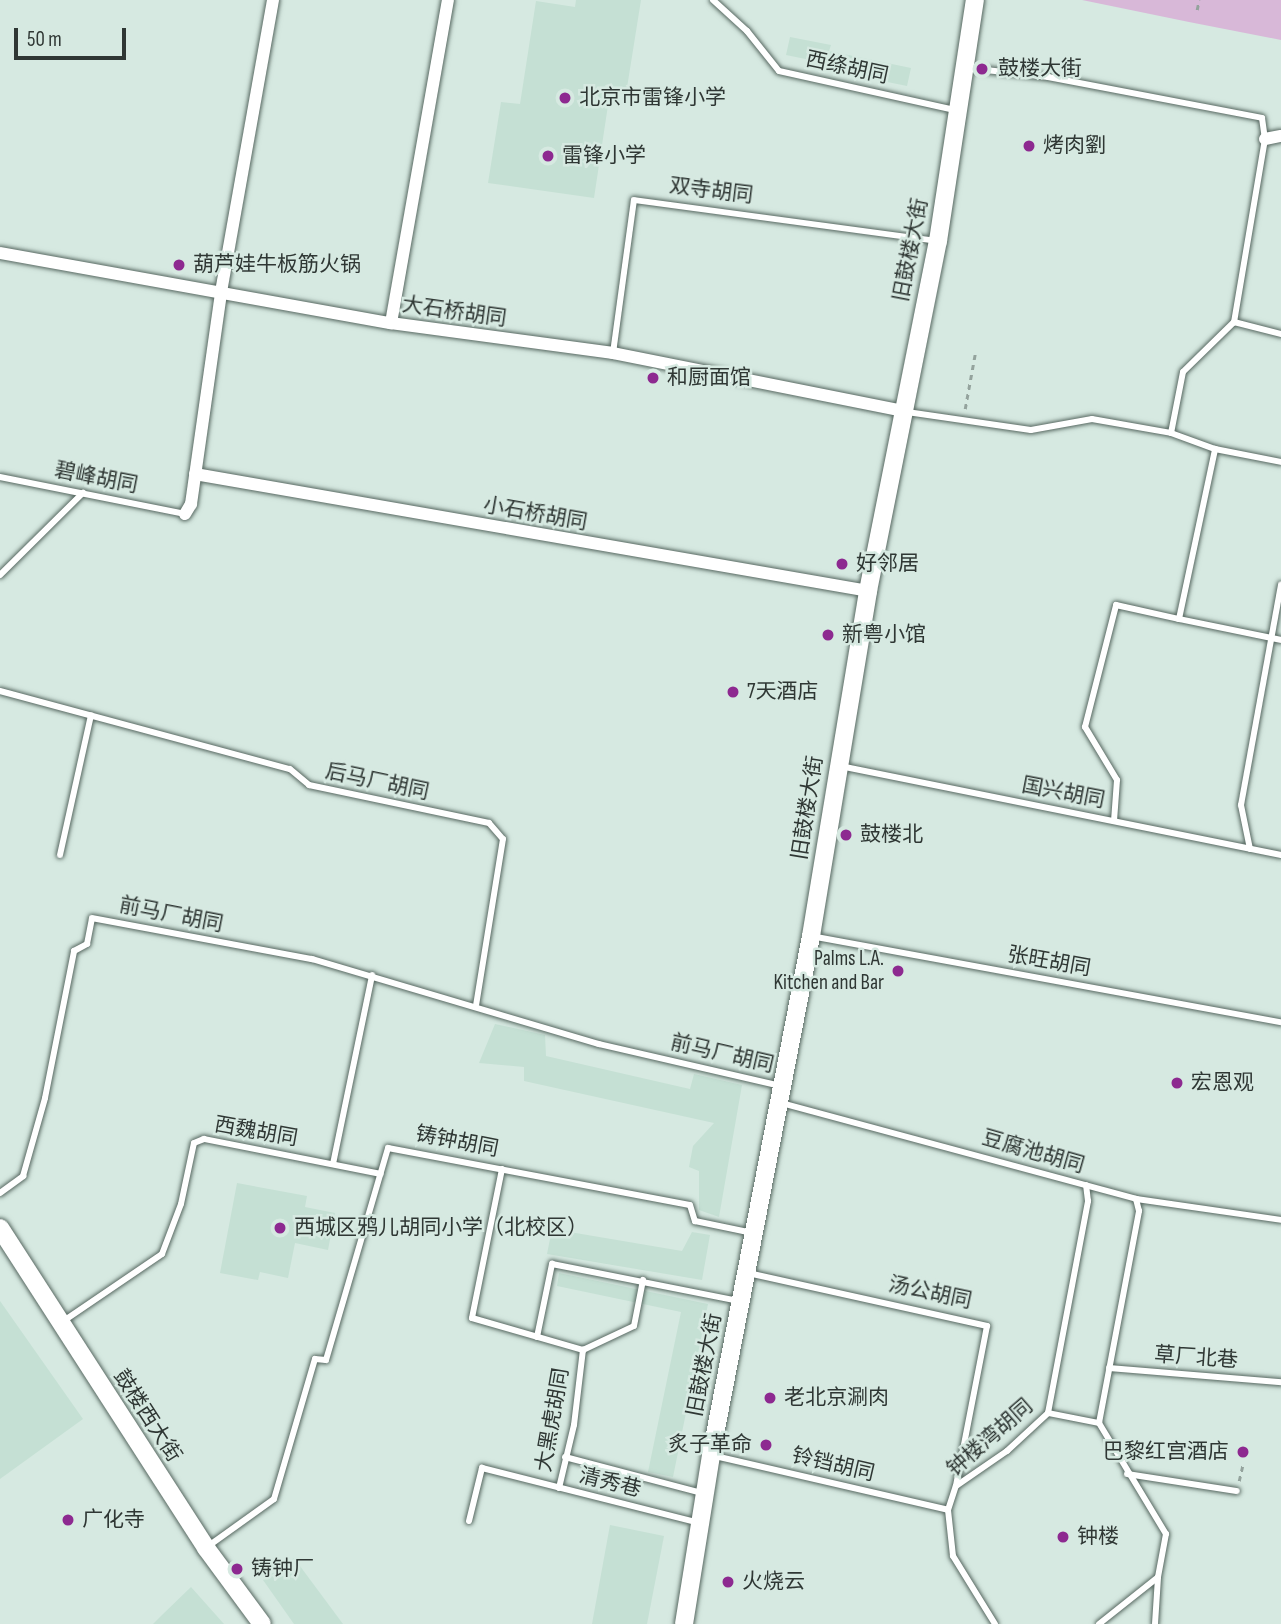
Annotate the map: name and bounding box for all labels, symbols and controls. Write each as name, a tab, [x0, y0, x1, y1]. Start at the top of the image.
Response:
scale bar	[18, 14, 130, 58]
text: 50 m	[27, 27, 62, 52]
street label: 西绦胡同	[803, 47, 891, 89]
place label: 鼓楼大街	[998, 56, 1082, 82]
marker: 鼓楼大街	[972, 59, 992, 79]
place label: 北京市雷锋小学	[579, 85, 726, 111]
marker: 北京市雷锋小学	[557, 90, 573, 106]
place label: 烤肉劉	[1043, 133, 1106, 159]
marker: 烤肉劉	[1021, 138, 1037, 154]
place label: 雷锋小学	[562, 143, 646, 169]
marker: 雷锋小学	[540, 148, 556, 164]
street label: 双寺胡同	[668, 173, 754, 209]
street label: 旧鼓楼大街	[889, 196, 933, 304]
place label: 葫芦娃牛板筋火锅	[193, 252, 361, 278]
marker: 葫芦娃牛板筋火锅	[171, 257, 187, 273]
street label: 大石桥胡同	[400, 292, 508, 332]
place label: 和厨面馆	[667, 365, 751, 391]
marker: 和厨面馆	[645, 370, 661, 386]
street label: 碧峰胡同	[52, 458, 140, 498]
street label: 小石桥胡同	[481, 492, 589, 536]
place label: 好邻居	[856, 551, 919, 577]
marker: 好邻居	[834, 556, 850, 572]
place label: 新粤小馆	[842, 622, 926, 648]
marker: 新粤小馆	[820, 627, 836, 643]
place label: 7天酒店	[747, 679, 818, 705]
marker: 7天酒店	[725, 684, 741, 700]
street label: 旧鼓楼大街	[787, 754, 829, 862]
street label: 后马厂胡同	[323, 759, 431, 805]
street label: 国兴胡同	[1019, 773, 1107, 813]
place label: 鼓楼北	[860, 822, 923, 848]
marker: 鼓楼北	[838, 827, 854, 843]
street label: 前马厂胡同	[117, 893, 225, 937]
street label: 张旺胡同	[1005, 942, 1093, 982]
place label: Palms L.A. Kitchen and Bar	[773, 946, 884, 996]
marker: Palms L.A. Kitchen and Bar	[890, 963, 906, 979]
street label: 前马厂胡同	[668, 1030, 776, 1078]
place label: 宏恩观	[1191, 1070, 1254, 1096]
marker: 宏恩观	[1169, 1075, 1185, 1091]
street label: 西魏胡同	[212, 1112, 300, 1152]
street label: 铸钟胡同	[413, 1122, 501, 1162]
street label: 豆腐池胡同	[979, 1125, 1087, 1179]
place label: 西城区鸦儿胡同小学（北校区）	[294, 1215, 588, 1241]
marker: 西城区鸦儿胡同小学（北校区）	[272, 1220, 288, 1236]
street label: 汤公胡同	[886, 1272, 974, 1314]
street label: 旧鼓楼大街	[683, 1311, 727, 1419]
street label: 草厂北巷	[1153, 1343, 1239, 1373]
street label: 鼓楼西大街	[108, 1365, 186, 1467]
street label: 大黑虎胡同	[531, 1366, 575, 1474]
place label: 老北京涮肉	[784, 1385, 889, 1411]
marker: 老北京涮肉	[762, 1390, 778, 1406]
street label: 钟楼湾胡同	[942, 1394, 1038, 1482]
place label: 炙子革命	[668, 1432, 752, 1458]
marker: 炙子革命	[758, 1437, 774, 1453]
place label: 巴黎红宫酒店	[1103, 1439, 1229, 1465]
street label: 铃铛胡同	[789, 1443, 877, 1487]
marker: 巴黎红宫酒店	[1235, 1444, 1251, 1460]
street label: 清秀巷	[576, 1463, 644, 1503]
place label: 广化寺	[82, 1507, 145, 1533]
marker: 广化寺	[60, 1512, 76, 1528]
place label: 钟楼	[1077, 1524, 1119, 1550]
marker: 钟楼	[1055, 1529, 1071, 1545]
place label: 铸钟厂	[251, 1556, 314, 1582]
marker: 铸钟厂	[229, 1561, 245, 1577]
place label: 火烧云	[742, 1569, 805, 1595]
marker: 火烧云	[720, 1574, 736, 1590]

